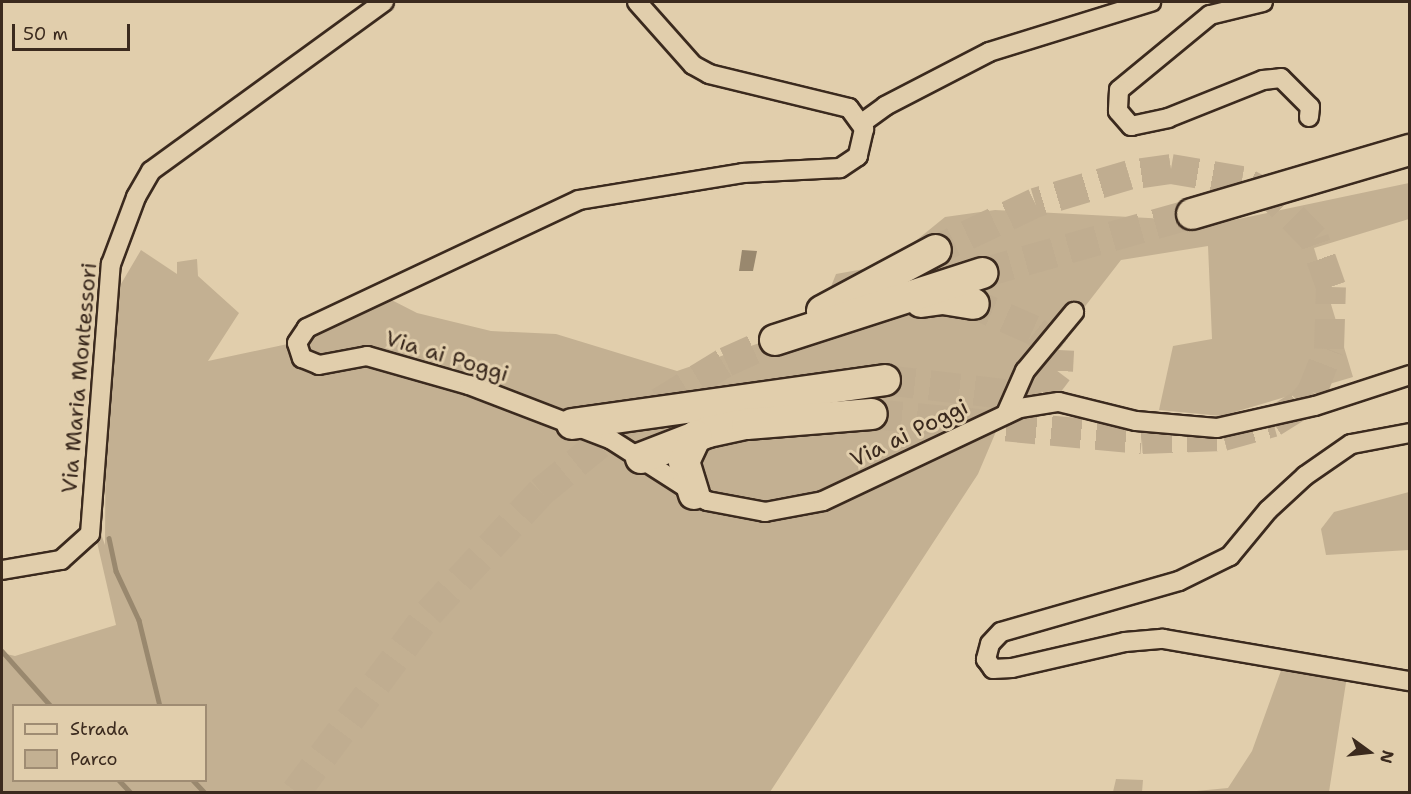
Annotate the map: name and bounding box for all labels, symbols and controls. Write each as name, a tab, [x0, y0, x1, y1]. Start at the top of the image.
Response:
scale bar	[15, 12, 134, 50]
text: 50 m	[23, 22, 68, 46]
street label: Via Maria Montessori	[56, 261, 102, 495]
street label: Via ai Poggi	[382, 325, 512, 387]
street label: Via ai Poggi	[846, 393, 972, 473]
legend	[12, 704, 207, 782]
text: Strada	[70, 717, 129, 741]
north arrow	[1339, 722, 1399, 782]
text: Parco	[70, 747, 118, 771]
text: N	[1375, 748, 1399, 766]

